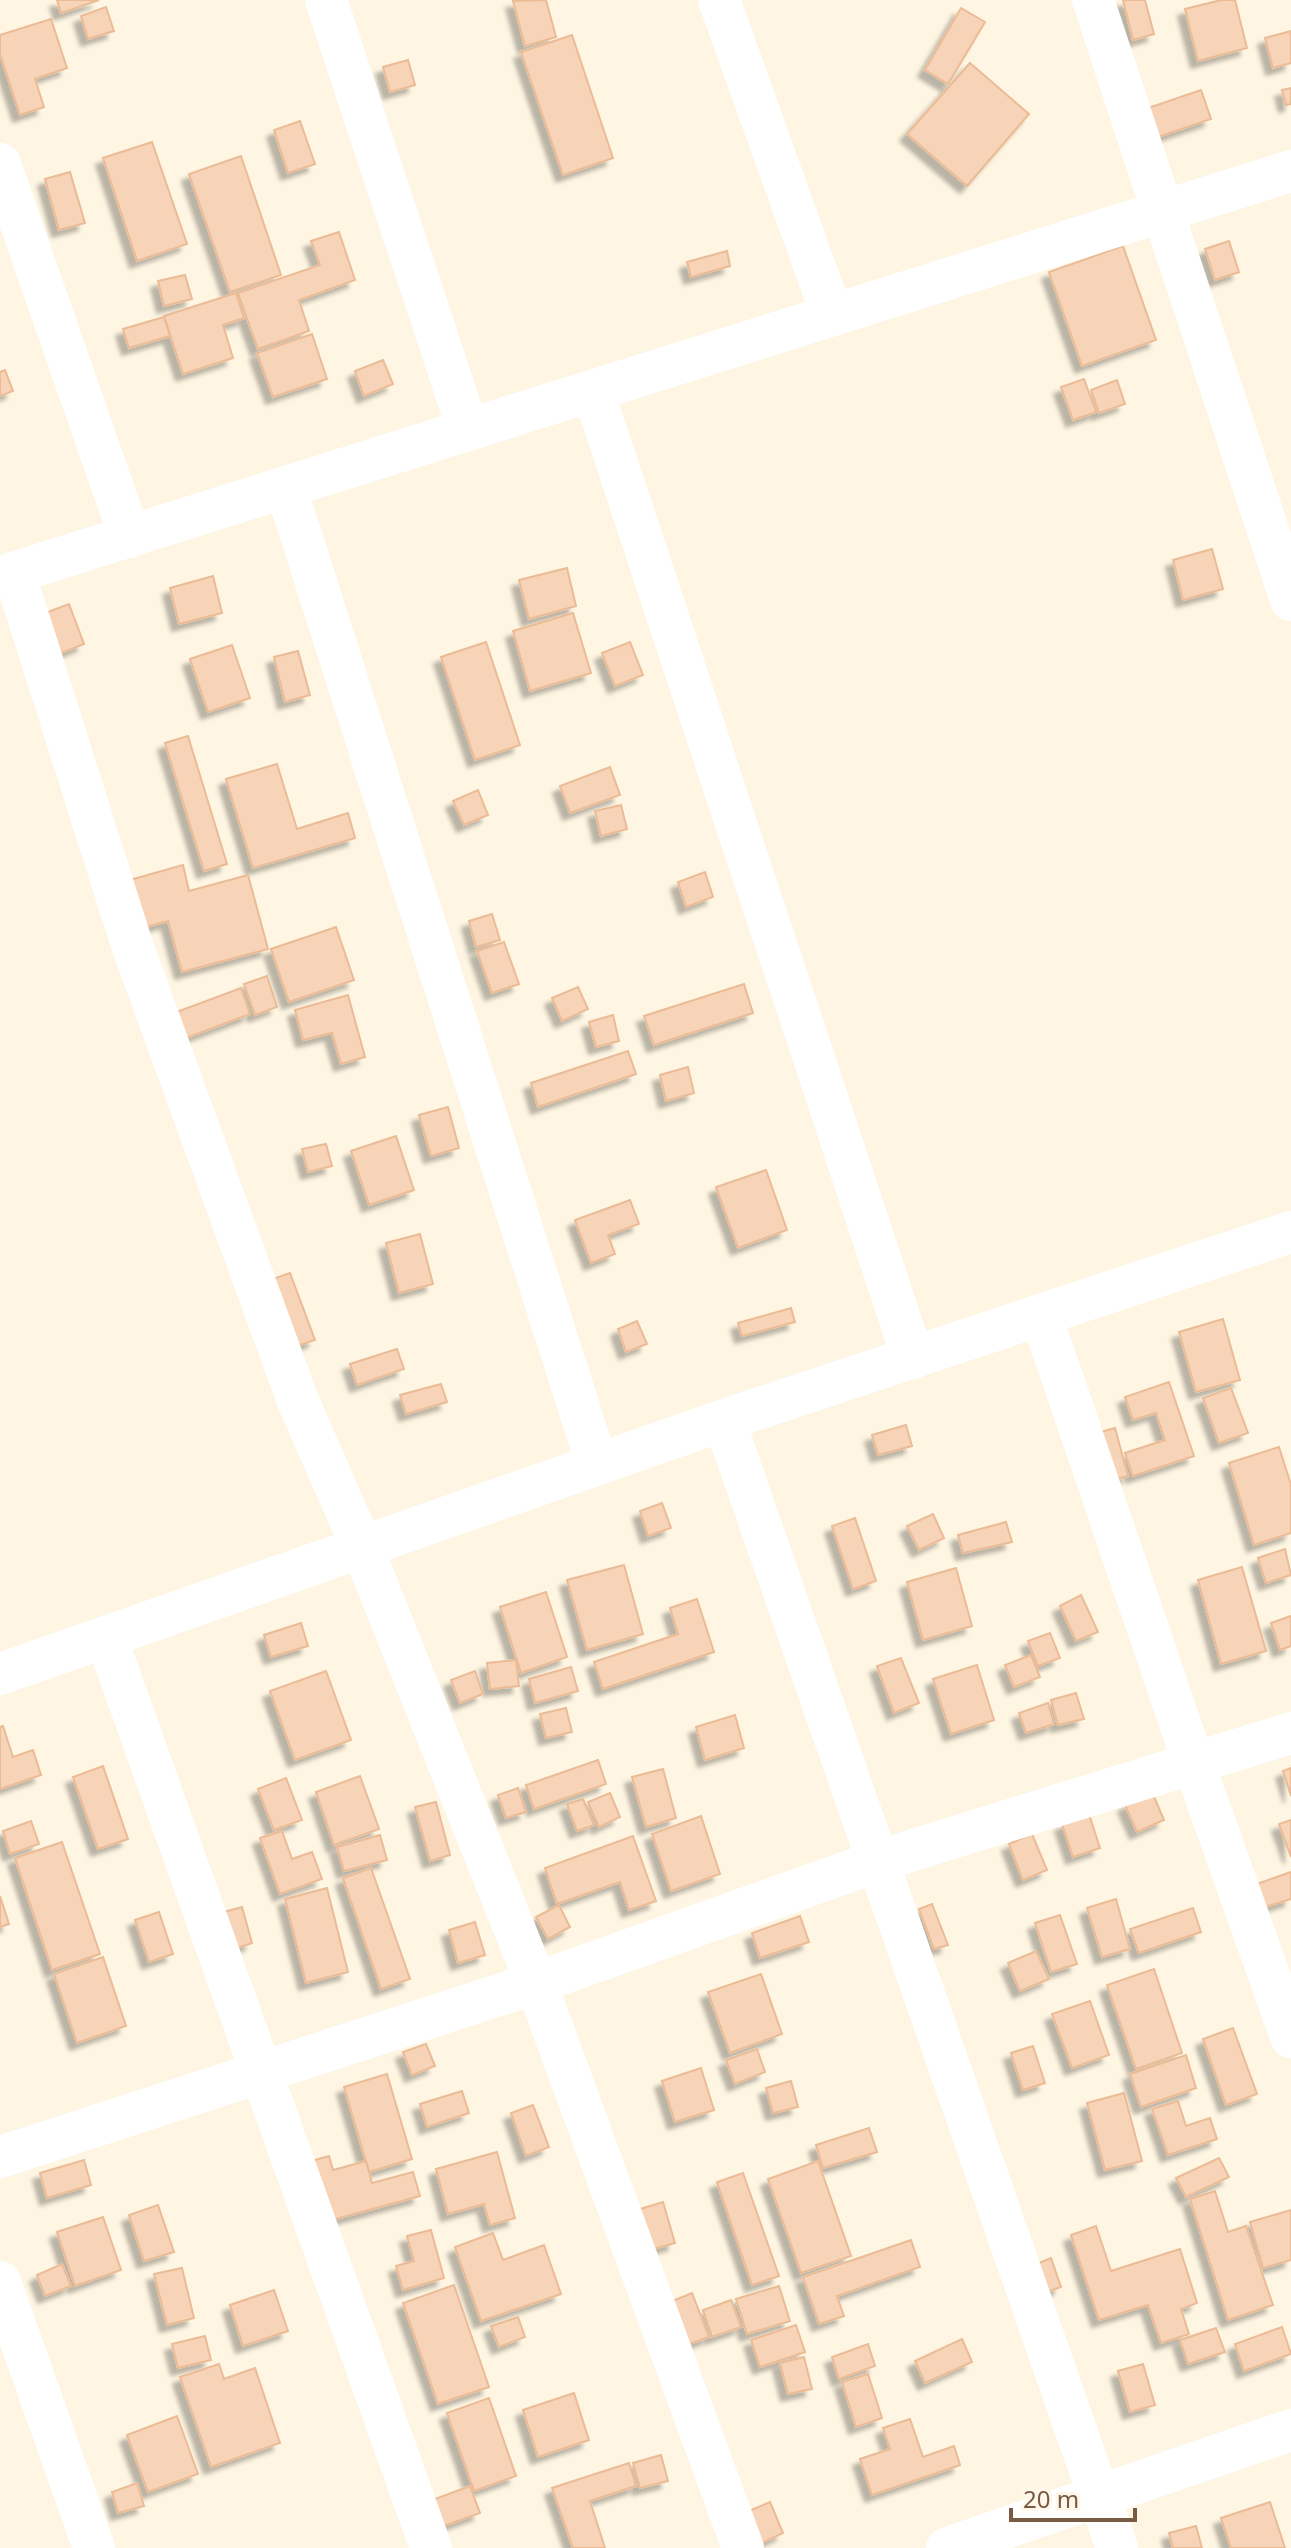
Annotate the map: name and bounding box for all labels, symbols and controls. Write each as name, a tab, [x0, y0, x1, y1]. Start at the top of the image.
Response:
scale bar	[1011, 2472, 1135, 2522]
text: 20 m	[1023, 2482, 1079, 2515]

